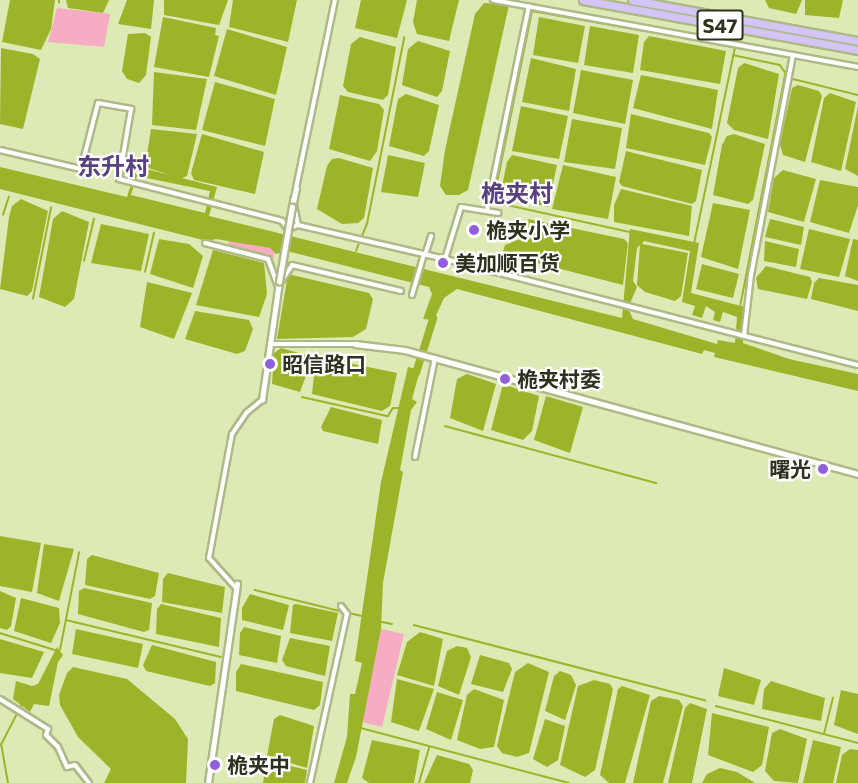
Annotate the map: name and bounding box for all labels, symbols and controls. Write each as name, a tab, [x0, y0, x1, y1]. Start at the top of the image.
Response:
road number: S47	[696, 8, 744, 42]
district label: 东升村	[77, 152, 149, 180]
district label: 桅夹村	[481, 179, 553, 207]
place label: 桅夹小学	[486, 217, 570, 243]
marker: 桅夹小学	[467, 223, 481, 237]
place label: 美加顺百货	[455, 250, 560, 276]
marker: 美加顺百货	[436, 256, 450, 270]
place label: 昭信路口	[282, 351, 366, 377]
marker: 昭信路口	[263, 357, 277, 371]
place label: 桅夹村委	[517, 366, 601, 392]
marker: 桅夹村委	[498, 372, 512, 386]
place label: 曙光	[769, 456, 811, 482]
marker: 曙光	[816, 462, 830, 476]
place label: 桅夹中	[227, 752, 290, 778]
marker: 桅夹中	[208, 758, 222, 772]

